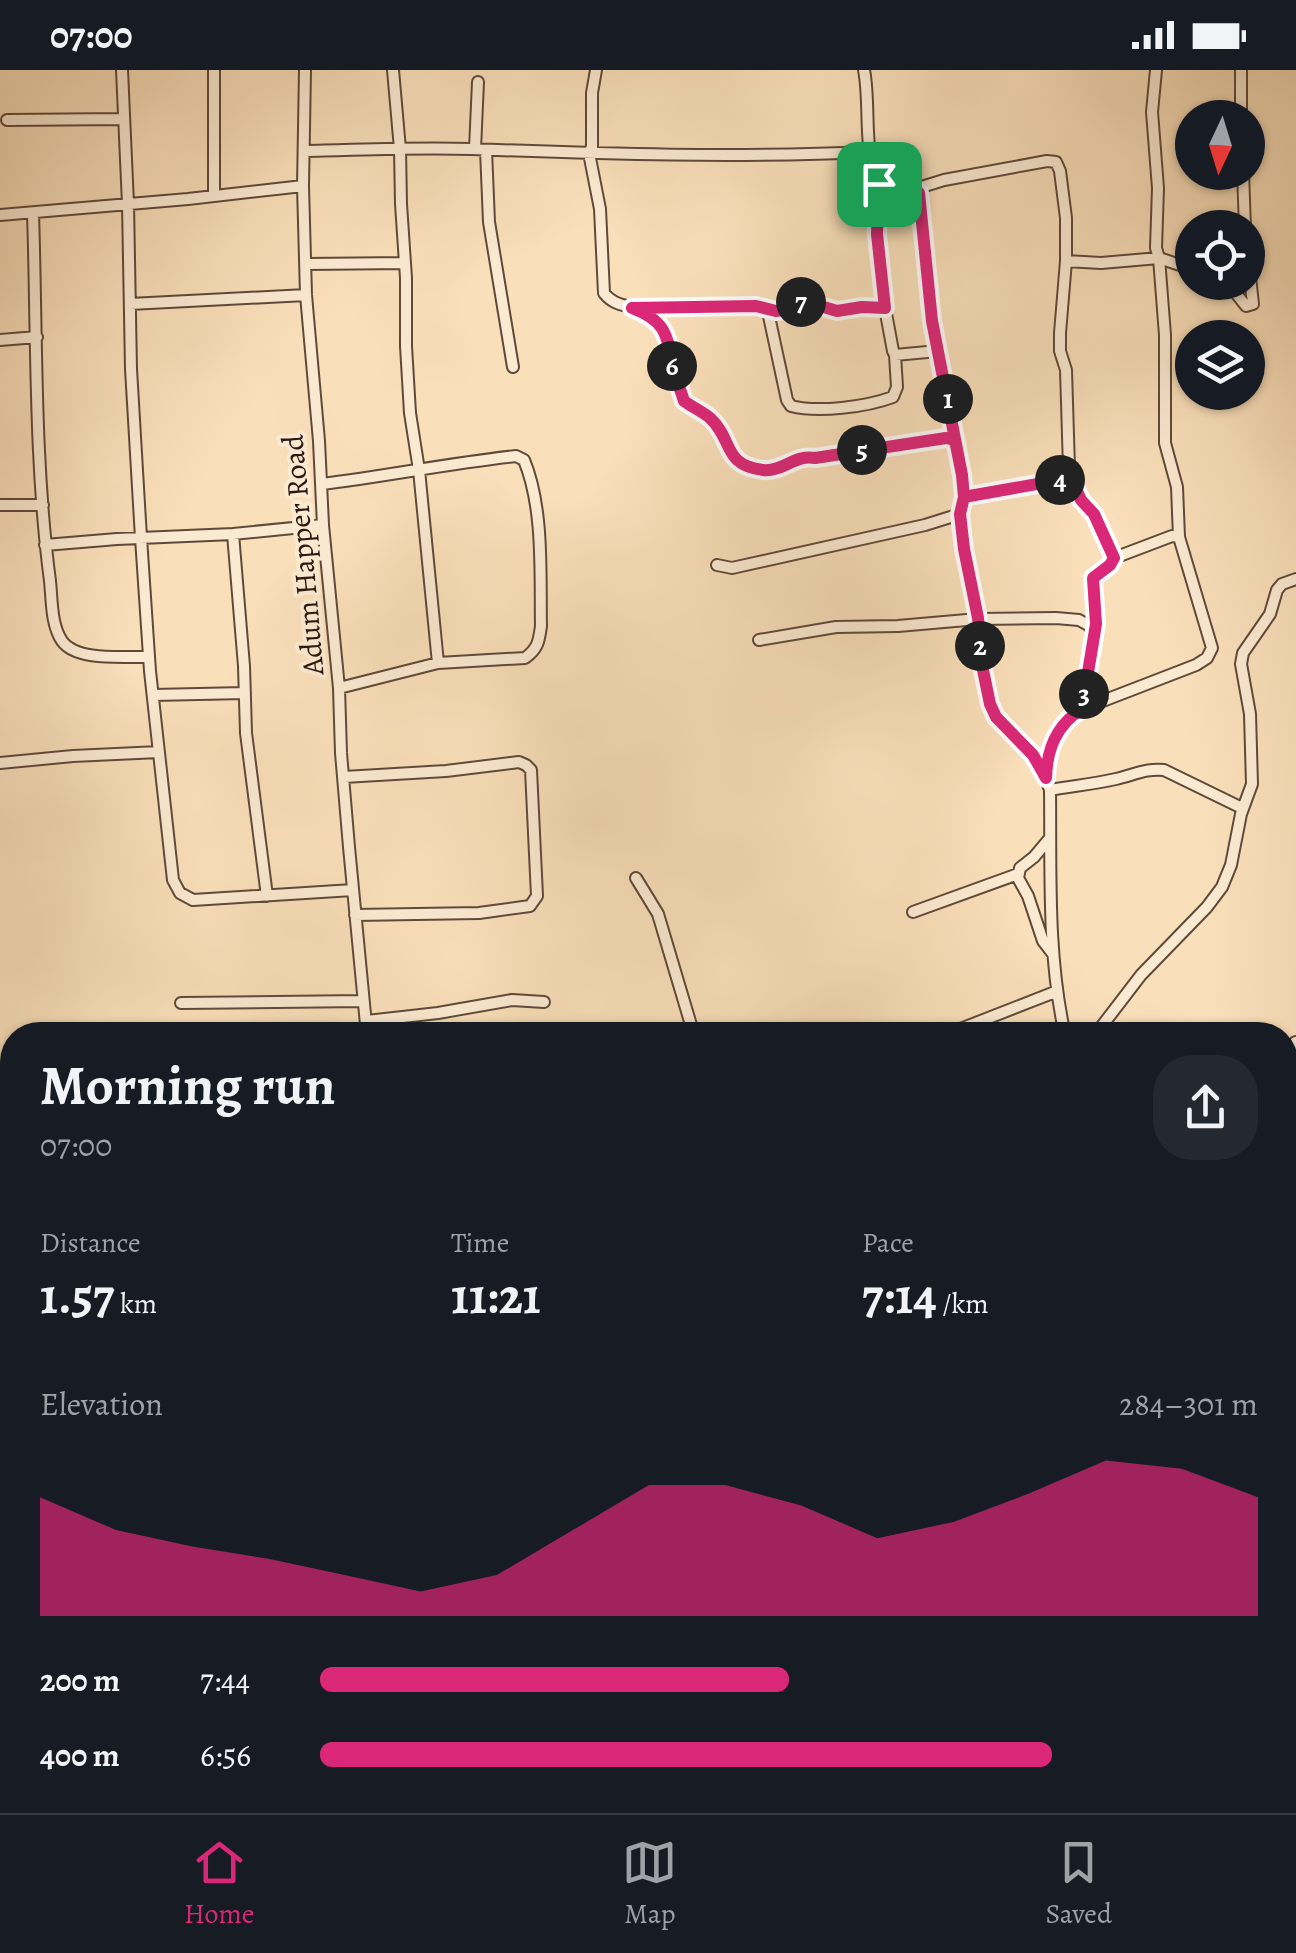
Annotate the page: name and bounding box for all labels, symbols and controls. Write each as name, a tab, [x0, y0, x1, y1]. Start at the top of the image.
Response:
text: 07:00	[50, 9, 133, 61]
north arrow	[1175, 100, 1265, 190]
map controls	[1175, 100, 1265, 410]
pin	[837, 142, 922, 227]
icon: arrive	[852, 157, 907, 212]
button: locate	[1175, 210, 1265, 300]
pin: 7	[776, 277, 826, 327]
text: 7	[795, 283, 807, 321]
button: layers	[1175, 320, 1265, 410]
pin: 6	[647, 341, 697, 391]
text: 6	[665, 347, 679, 385]
pin: 1	[923, 374, 973, 424]
text: 1	[943, 380, 953, 418]
pin: 5	[837, 425, 887, 475]
text: 5	[856, 431, 868, 469]
street label: Adum Happer Road	[272, 432, 334, 678]
pin: 4	[1035, 455, 1085, 505]
text: 4	[1053, 461, 1067, 499]
pin: 2	[955, 621, 1005, 671]
text: 2	[973, 627, 987, 665]
pin: 3	[1059, 669, 1109, 719]
text: 3	[1078, 675, 1090, 713]
text: Morning run	[40, 1048, 335, 1123]
button: share	[1153, 1055, 1258, 1160]
text: 07:00	[40, 1123, 112, 1167]
text: Distance	[40, 1224, 140, 1262]
text: Time	[451, 1224, 509, 1262]
text: Pace	[862, 1224, 914, 1262]
text: 1.57	[40, 1262, 114, 1330]
text: 11:21	[451, 1262, 541, 1330]
text: 7:14	[862, 1262, 937, 1330]
text: km	[114, 1285, 157, 1323]
text: /km	[937, 1285, 989, 1323]
text: Elevation	[40, 1382, 163, 1426]
text: 284–301 m	[1119, 1382, 1258, 1426]
text: 200 m	[40, 1658, 120, 1702]
text: 7:44	[200, 1658, 250, 1702]
text: 400 m	[40, 1733, 120, 1777]
text: 6:56	[200, 1733, 251, 1777]
tab: Home	[184, 1835, 254, 1933]
tab: Map	[622, 1835, 677, 1933]
tab: Saved	[1046, 1835, 1112, 1933]

